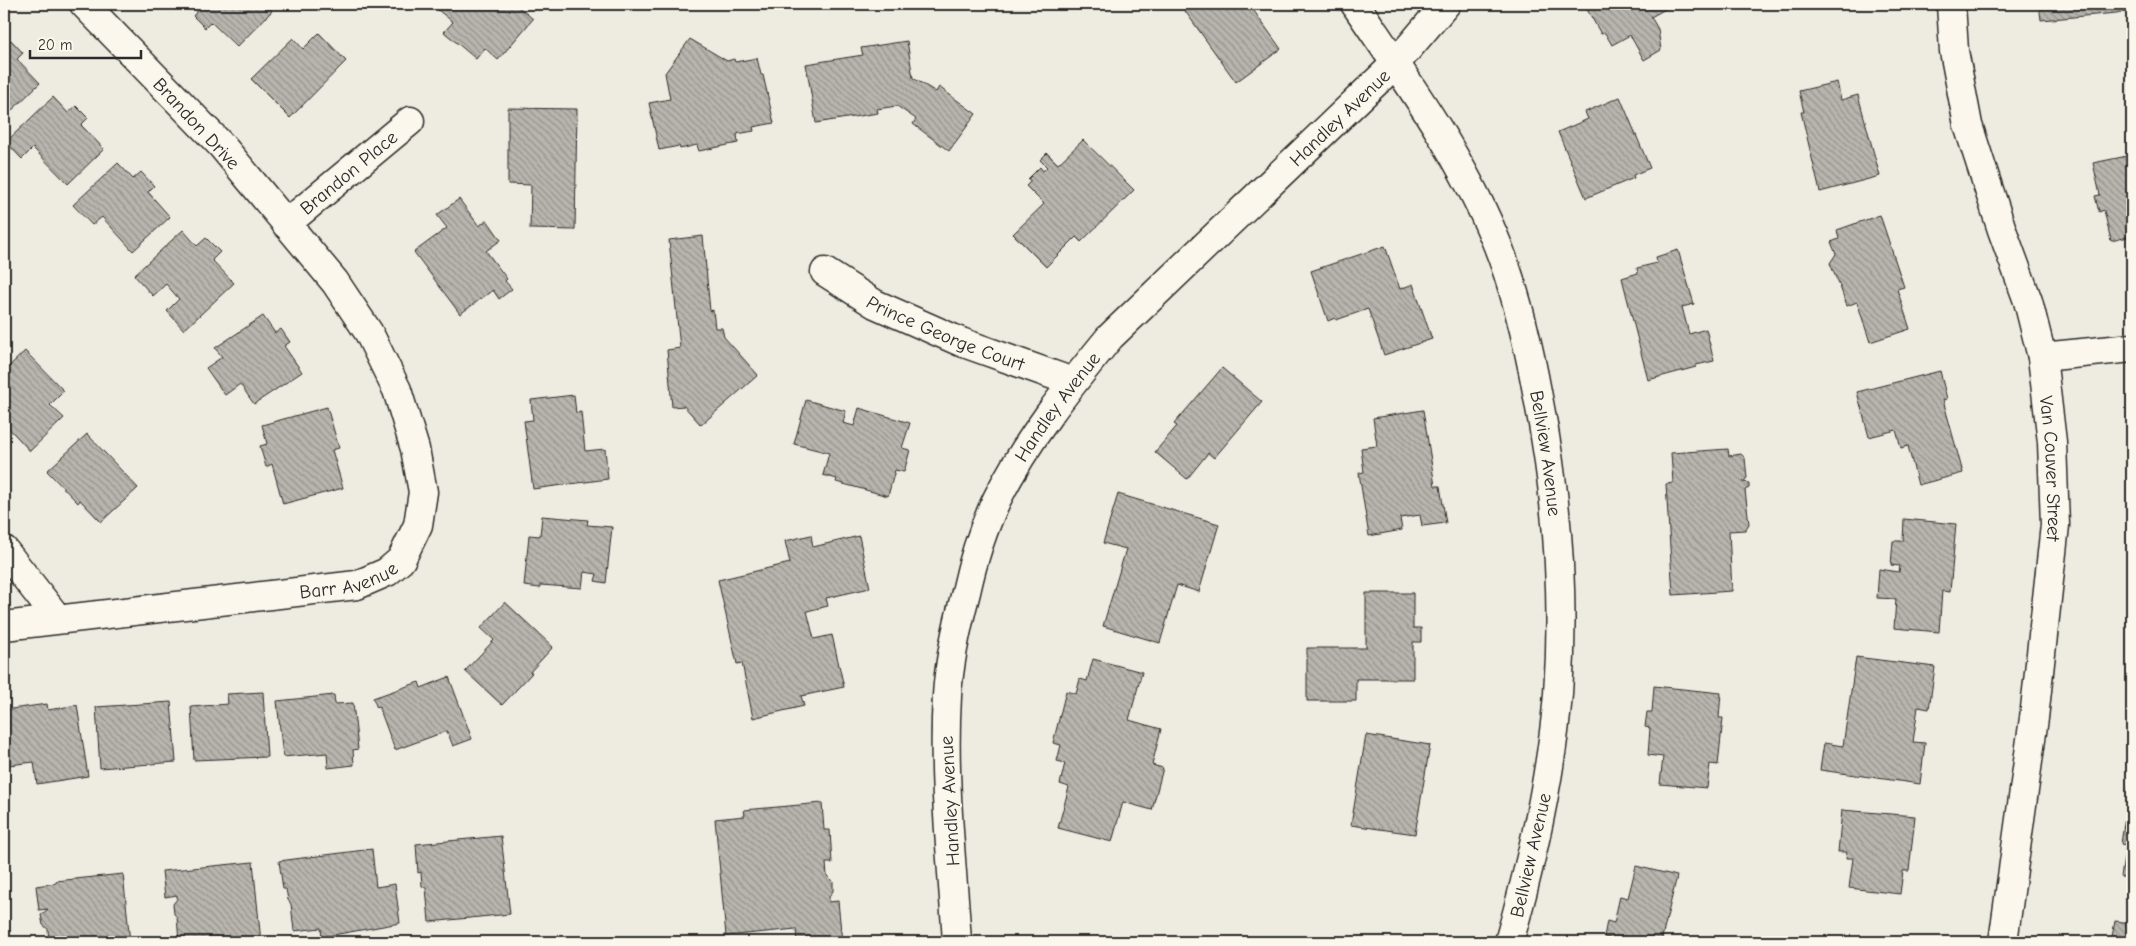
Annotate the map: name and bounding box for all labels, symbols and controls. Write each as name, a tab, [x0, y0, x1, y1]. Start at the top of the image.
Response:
scale bar	[30, 28, 141, 60]
text: 20 m	[38, 36, 72, 54]
street label: Handley Avenue	[1285, 65, 1395, 171]
street label: Brandon Drive	[148, 73, 244, 174]
street label: Brandon Place	[296, 126, 402, 220]
street label: Prince George Court	[862, 291, 1028, 376]
street label: Handley Avenue	[1010, 348, 1105, 466]
street label: Bellview Avenue	[1525, 389, 1565, 517]
street label: Van Couver Street	[2035, 395, 2065, 543]
street label: Barr Avenue	[298, 558, 403, 604]
street label: Handley Avenue	[936, 735, 964, 867]
street label: Bellview Avenue	[1506, 791, 1556, 920]

